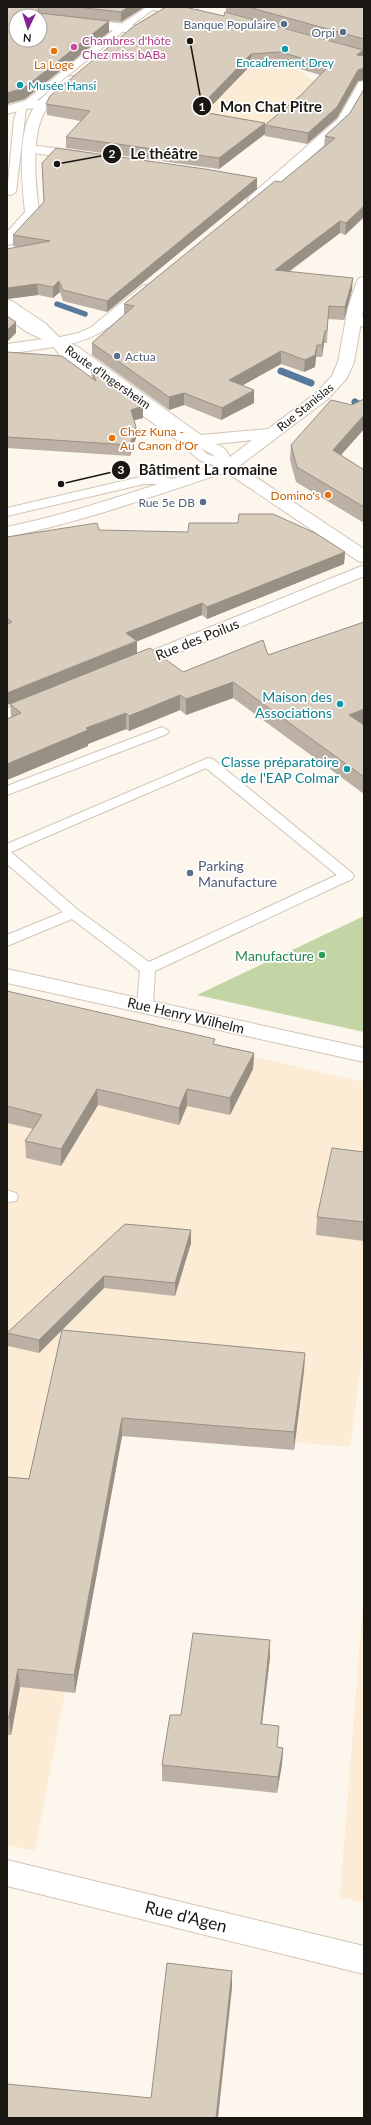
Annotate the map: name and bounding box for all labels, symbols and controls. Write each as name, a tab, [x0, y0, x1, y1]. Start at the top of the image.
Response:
north arrow	[8, 8, 48, 48]
place label: Banque Populaire	[184, 17, 276, 32]
marker: Banque Populaire	[279, 19, 289, 29]
place label: Orpi	[312, 25, 335, 40]
marker: Orpi	[338, 27, 348, 37]
text: N	[23, 32, 32, 45]
place label: Chambres d'hôte Chez miss bABa	[82, 33, 171, 62]
marker: Chambres d'hôte Chez miss bABa	[69, 42, 79, 52]
marker: Encadrement Drey	[280, 44, 290, 54]
marker: La Loge	[49, 46, 59, 56]
place label: Encadrement Drey	[236, 55, 335, 70]
place label: La Loge	[34, 57, 74, 72]
place label: Musée Hansi	[28, 78, 97, 93]
marker: Musée Hansi	[15, 80, 25, 90]
callout: Mon Chat Pitre	[192, 93, 330, 120]
text: Mon Chat Pitre	[220, 97, 322, 115]
text: 1	[199, 99, 206, 114]
callout: Le théâtre	[102, 141, 206, 168]
text: Le théâtre	[130, 144, 198, 162]
text: 2	[109, 146, 116, 161]
street label: Route d'Ingersheim	[62, 342, 154, 412]
place label: Actua	[125, 349, 156, 364]
marker: Actua	[112, 351, 122, 361]
street label: Rue Stanislas	[274, 380, 336, 434]
place label: Chez Kuna - Au Canon d'Or	[120, 424, 199, 453]
marker: Chez Kuna - Au Canon d'Or	[107, 433, 117, 443]
callout: Bâtiment La romaine	[111, 456, 285, 483]
text: Bâtiment La romaine	[139, 460, 277, 478]
text: 3	[118, 462, 125, 477]
place label: Domino's	[271, 488, 320, 503]
marker: Domino's	[323, 490, 333, 500]
place label: Rue 5e DB	[138, 495, 195, 510]
marker: Rue 5e DB	[198, 497, 208, 507]
street label: Rue des Poilus	[153, 615, 241, 663]
place label: Maison des Associations	[255, 688, 332, 721]
marker: Maison des Associations	[335, 699, 345, 709]
place label: Classe préparatoire de l'EAP Colmar	[221, 753, 339, 786]
marker: Classe préparatoire de l'EAP Colmar	[342, 764, 352, 774]
place label: Parking Manufacture	[198, 857, 277, 890]
marker: Parking Manufacture	[185, 868, 195, 878]
place label: Manufacture	[235, 947, 314, 964]
marker: Manufacture	[317, 950, 327, 960]
street label: Rue Henry Wilhelm	[126, 993, 246, 1037]
street label: Rue d'Agen	[143, 1896, 229, 1936]

